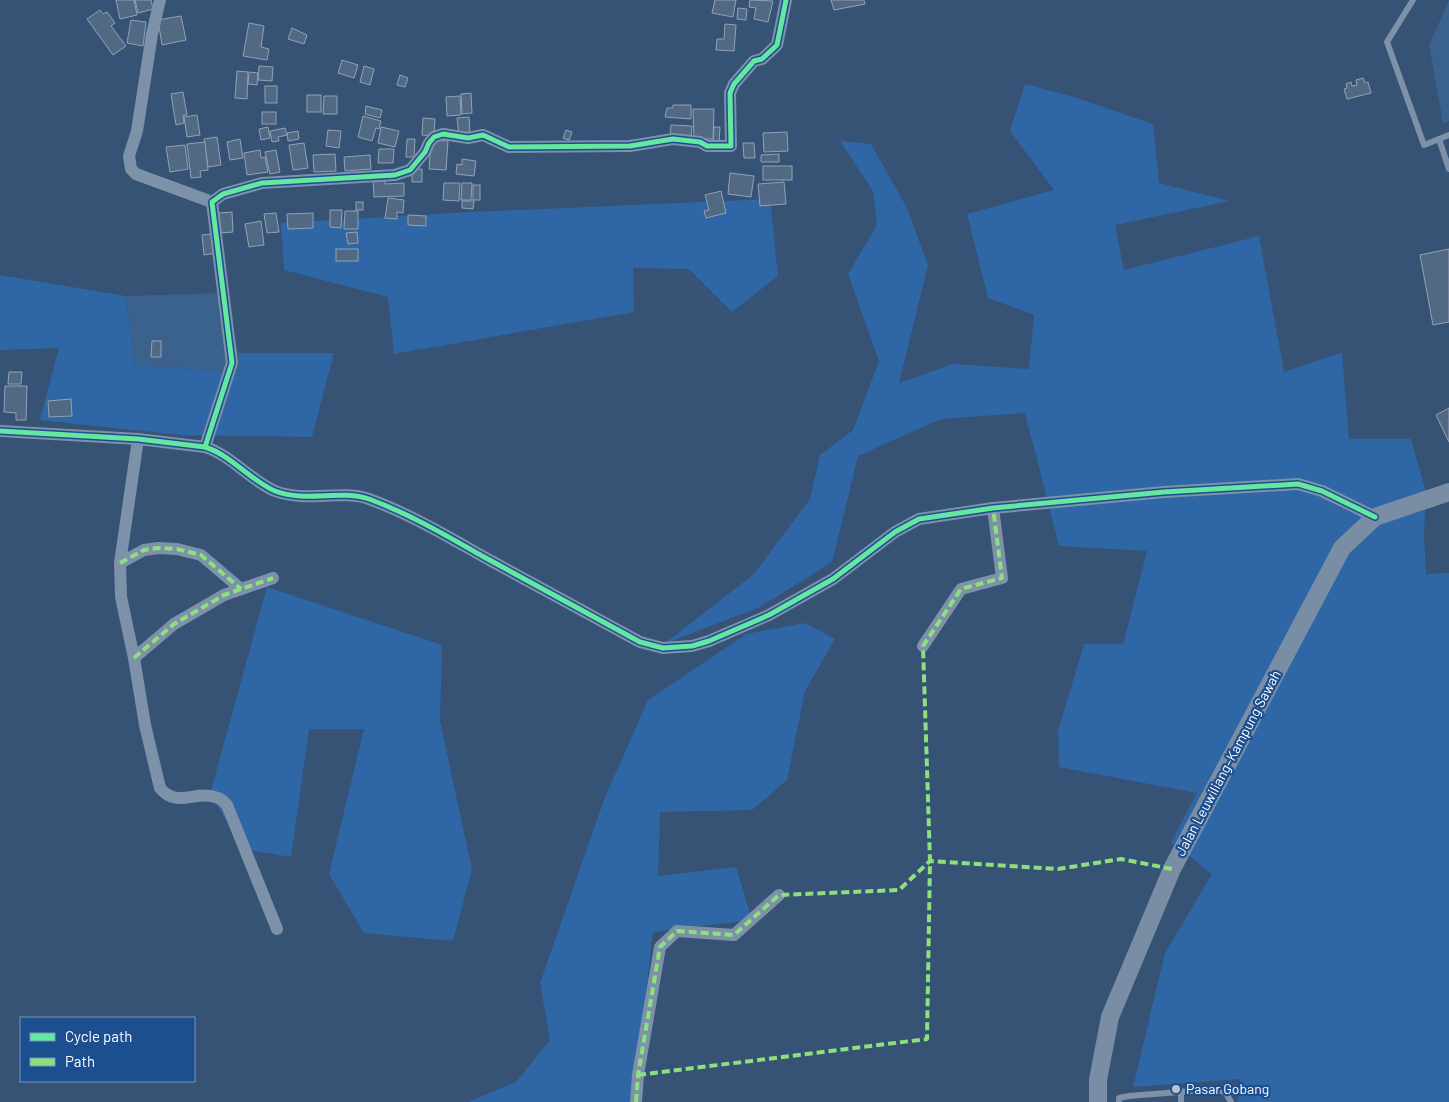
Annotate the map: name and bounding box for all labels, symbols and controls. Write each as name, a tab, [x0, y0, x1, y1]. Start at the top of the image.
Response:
street label: Jalan Leuwiliang–Kampung Sawah	[1171, 667, 1284, 859]
legend	[20, 1017, 195, 1082]
text: Cycle path	[65, 1027, 132, 1045]
text: Path	[65, 1052, 95, 1070]
place label: Pasar Gobang	[1186, 1080, 1269, 1097]
marker: Pasar Gobang	[1170, 1083, 1182, 1095]

